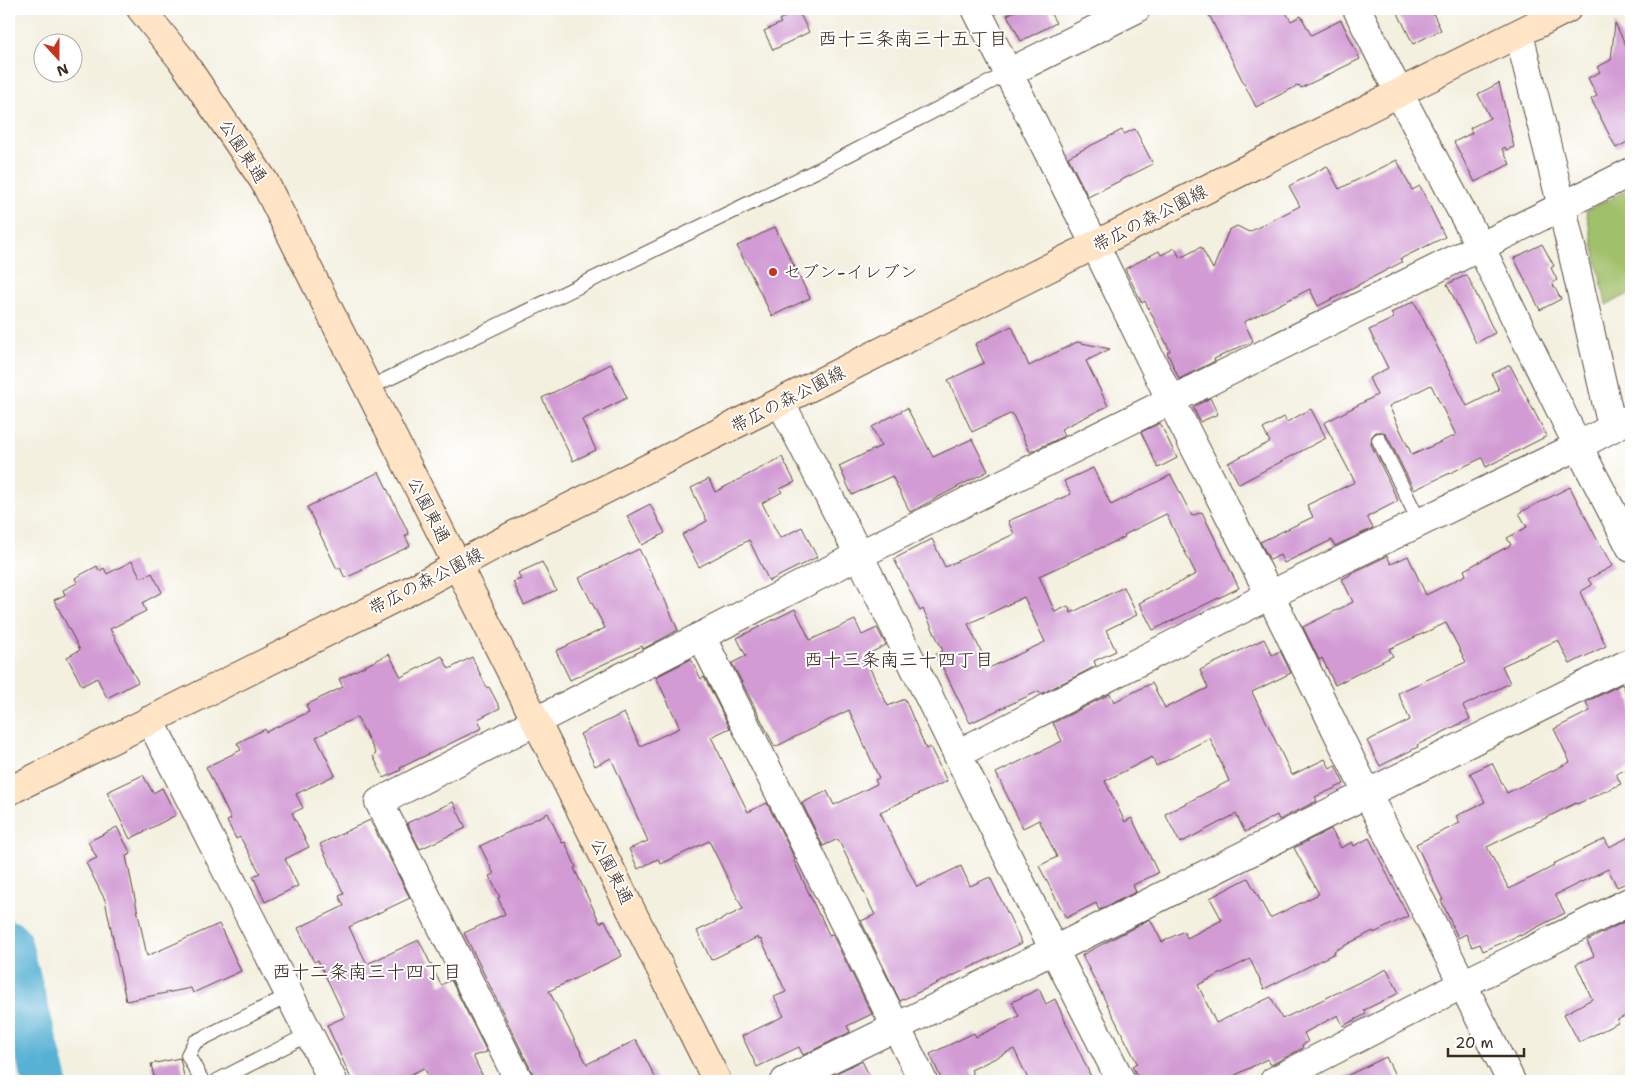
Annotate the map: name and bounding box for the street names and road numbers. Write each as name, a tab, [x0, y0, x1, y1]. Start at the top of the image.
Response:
street label: 公園東通	[213, 114, 273, 188]
street label: 帯広の森公園線	[1088, 179, 1212, 257]
street label: 帯広の森公園線	[726, 360, 850, 438]
street label: 公園東通	[402, 472, 456, 548]
street label: 帯広の森公園線	[364, 542, 488, 620]
street label: 公園東通	[585, 833, 639, 909]

